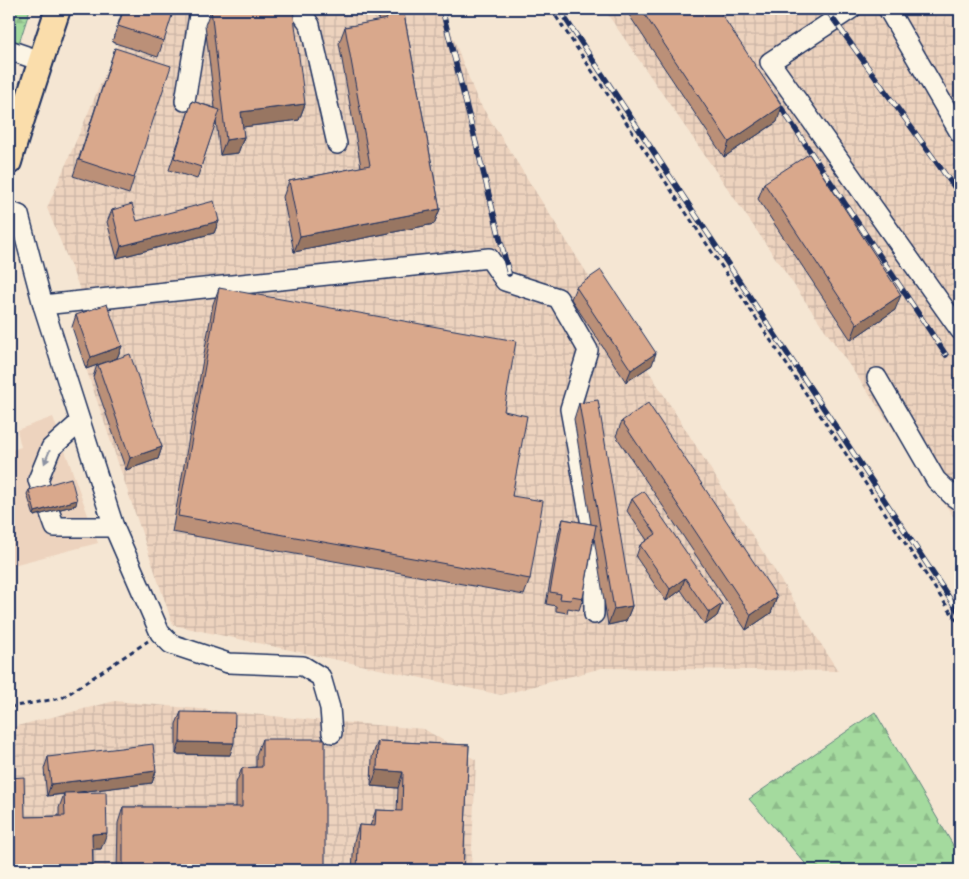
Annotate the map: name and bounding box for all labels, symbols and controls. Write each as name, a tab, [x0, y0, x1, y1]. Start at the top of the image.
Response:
one-way arrow	[43, 450, 51, 464]

